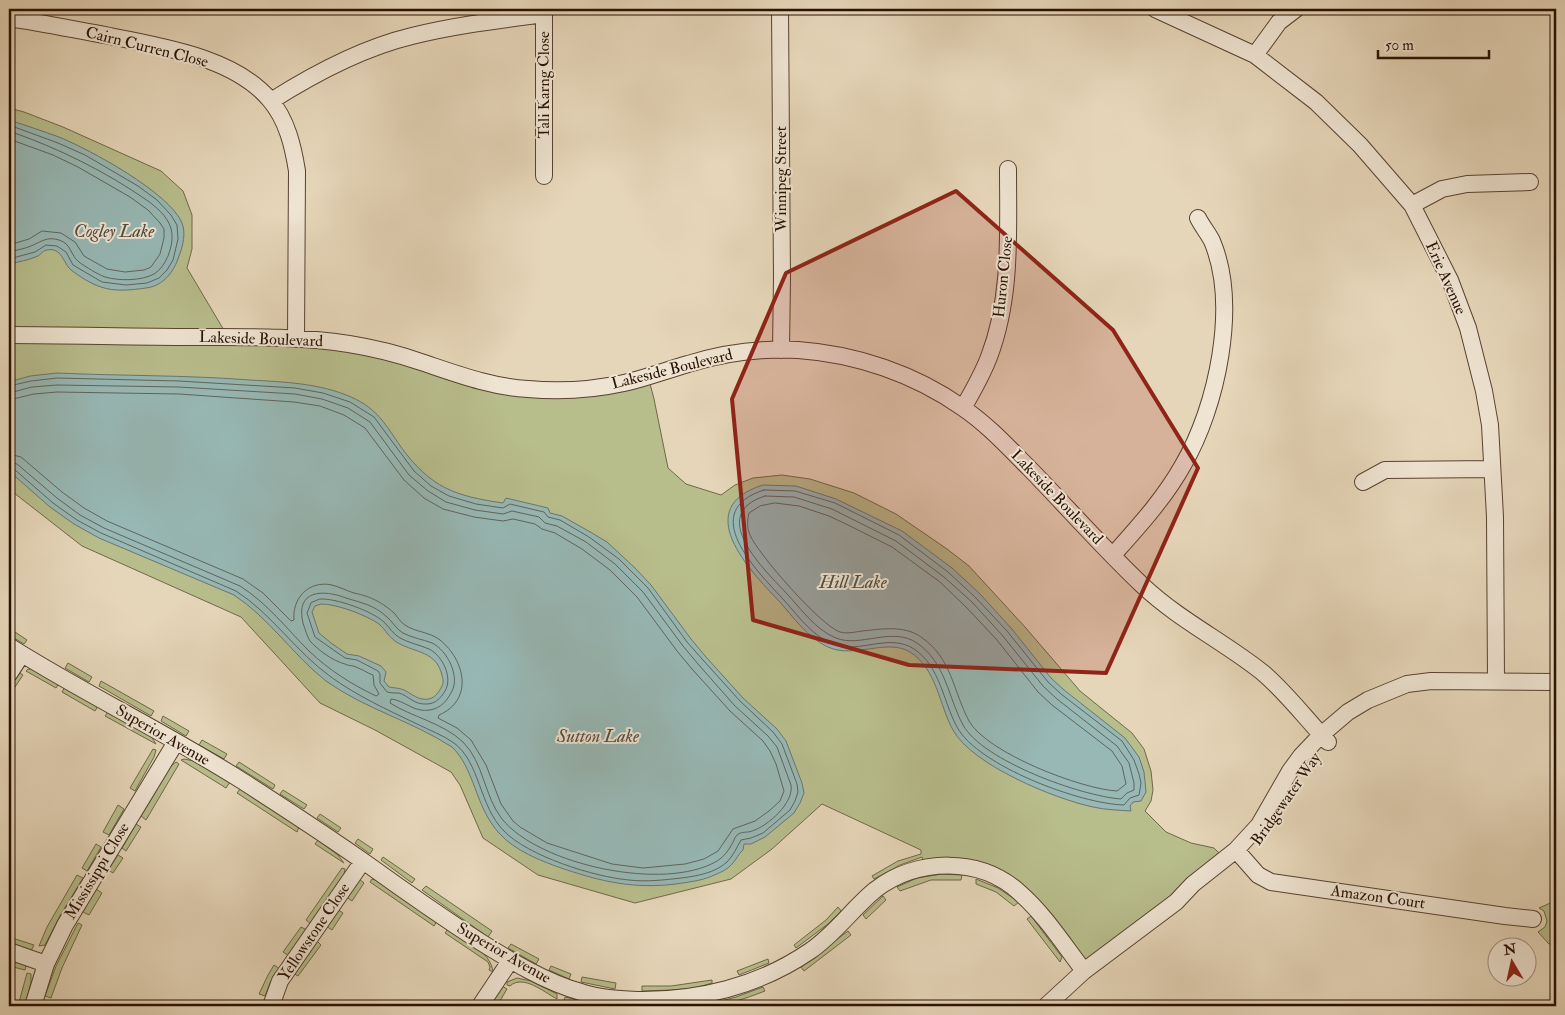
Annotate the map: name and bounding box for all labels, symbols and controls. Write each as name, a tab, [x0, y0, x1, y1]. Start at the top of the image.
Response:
street label: Cairn Curren Close	[84, 22, 211, 72]
scale bar	[1378, 28, 1489, 60]
street label: Tali Karng Close	[534, 31, 554, 139]
text: 50 m	[1385, 36, 1414, 55]
street label: Winnipeg Street	[771, 126, 792, 233]
water label: Cogley Lake	[74, 220, 155, 243]
street label: Huron Close	[989, 235, 1017, 319]
street label: Erie Avenue	[1421, 238, 1471, 318]
street label: Lakeside Boulevard	[199, 327, 324, 351]
street label: Lakeside Boulevard	[609, 344, 735, 394]
street label: Lakeside Boulevard	[1007, 445, 1107, 549]
water label: Hill Lake	[818, 571, 888, 594]
street label: Superior Avenue	[112, 700, 214, 771]
water label: Sutton Lake	[556, 725, 640, 748]
street label: Bridgewater Way	[1247, 748, 1326, 849]
street label: Mississippi Close	[60, 819, 135, 924]
street label: Yellowstone Close	[274, 879, 354, 985]
street label: Amazon Court	[1329, 880, 1426, 914]
street label: Superior Avenue	[453, 918, 555, 989]
north arrow	[1488, 938, 1538, 988]
text: N	[1502, 940, 1518, 959]

